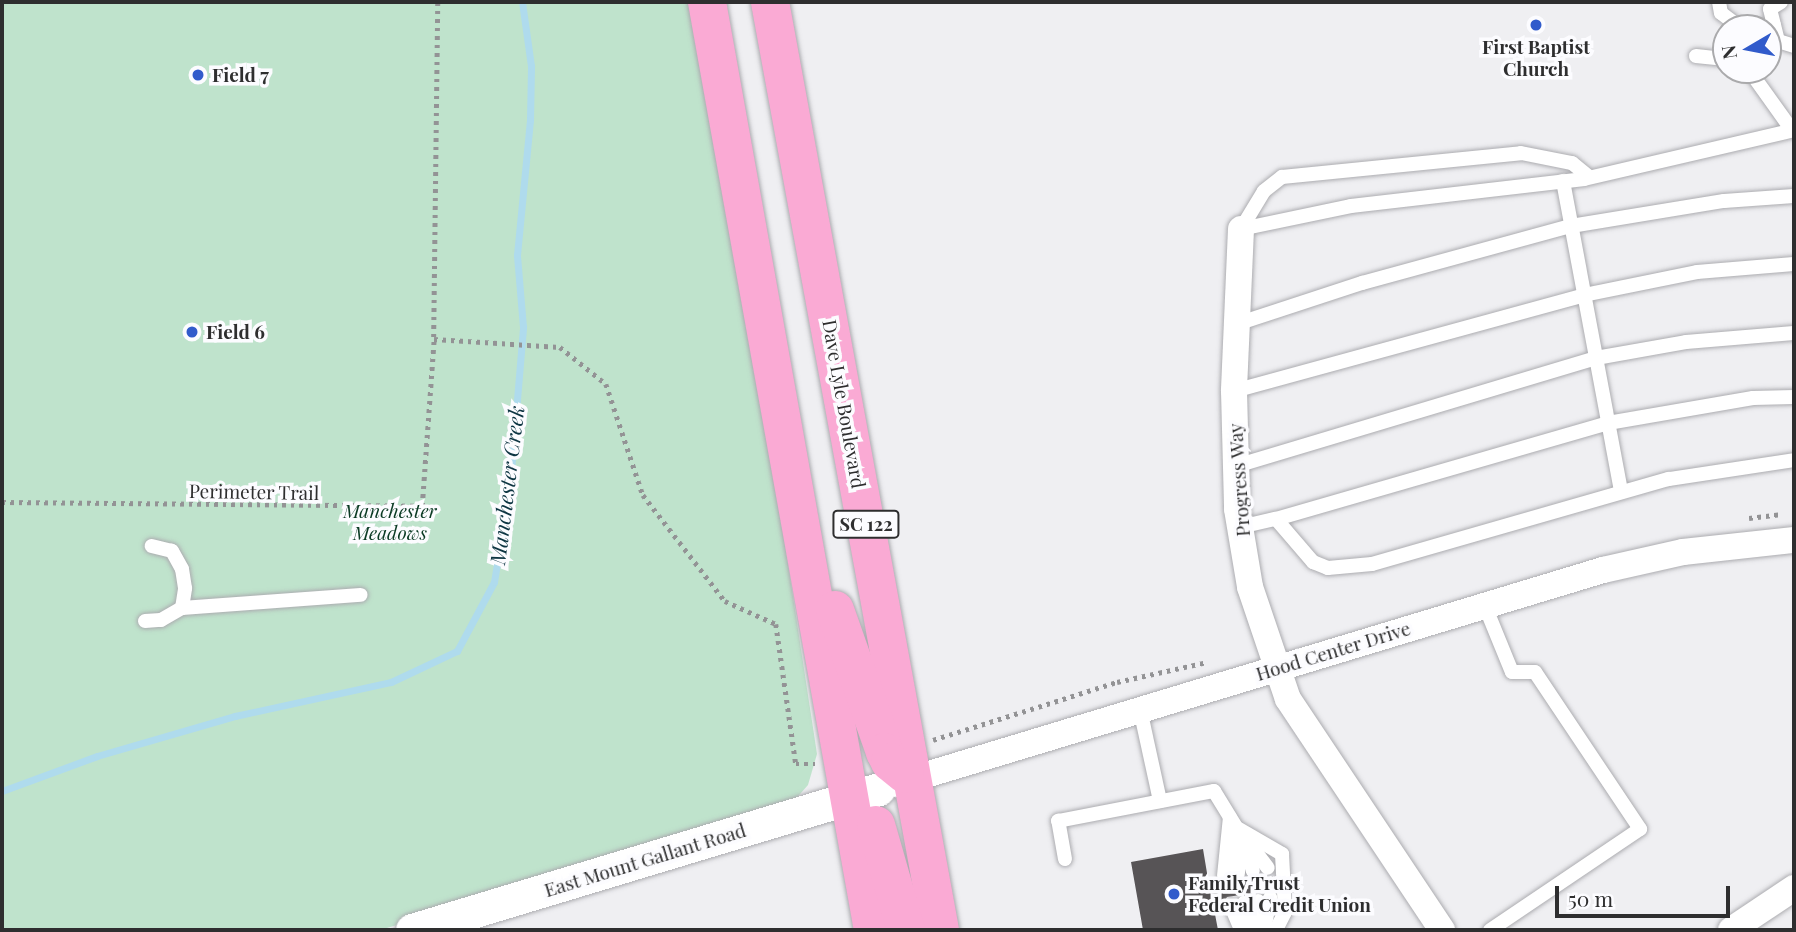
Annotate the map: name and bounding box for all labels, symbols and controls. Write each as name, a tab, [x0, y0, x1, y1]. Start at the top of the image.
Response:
north arrow	[1712, 14, 1782, 84]
marker: First Baptist Church	[1528, 17, 1544, 33]
place label: First Baptist Church	[1482, 36, 1590, 80]
text: N	[1714, 43, 1742, 61]
place label: Field 7	[212, 64, 269, 86]
marker: Field 7	[190, 67, 206, 83]
street label: Dave Lyle Boulevard	[818, 318, 870, 490]
place label: Field 6	[206, 321, 265, 343]
marker: Field 6	[184, 324, 200, 340]
water label: Manchester Creek	[484, 404, 528, 566]
street label: Progress Way	[1224, 422, 1254, 538]
street label: Perimeter Trail	[188, 479, 320, 505]
park label: Manchester Meadows	[343, 500, 437, 544]
road number: SC 122	[831, 510, 901, 538]
street label: Hood Center Drive	[1253, 617, 1413, 685]
street label: East Mount Gallant Road	[541, 818, 749, 902]
place label: Family Trust Federal Credit Union	[1188, 872, 1371, 916]
scale bar	[1558, 872, 1733, 916]
text: 50 m	[1568, 884, 1613, 912]
marker: Family Trust Federal Credit Union	[1166, 886, 1182, 902]

